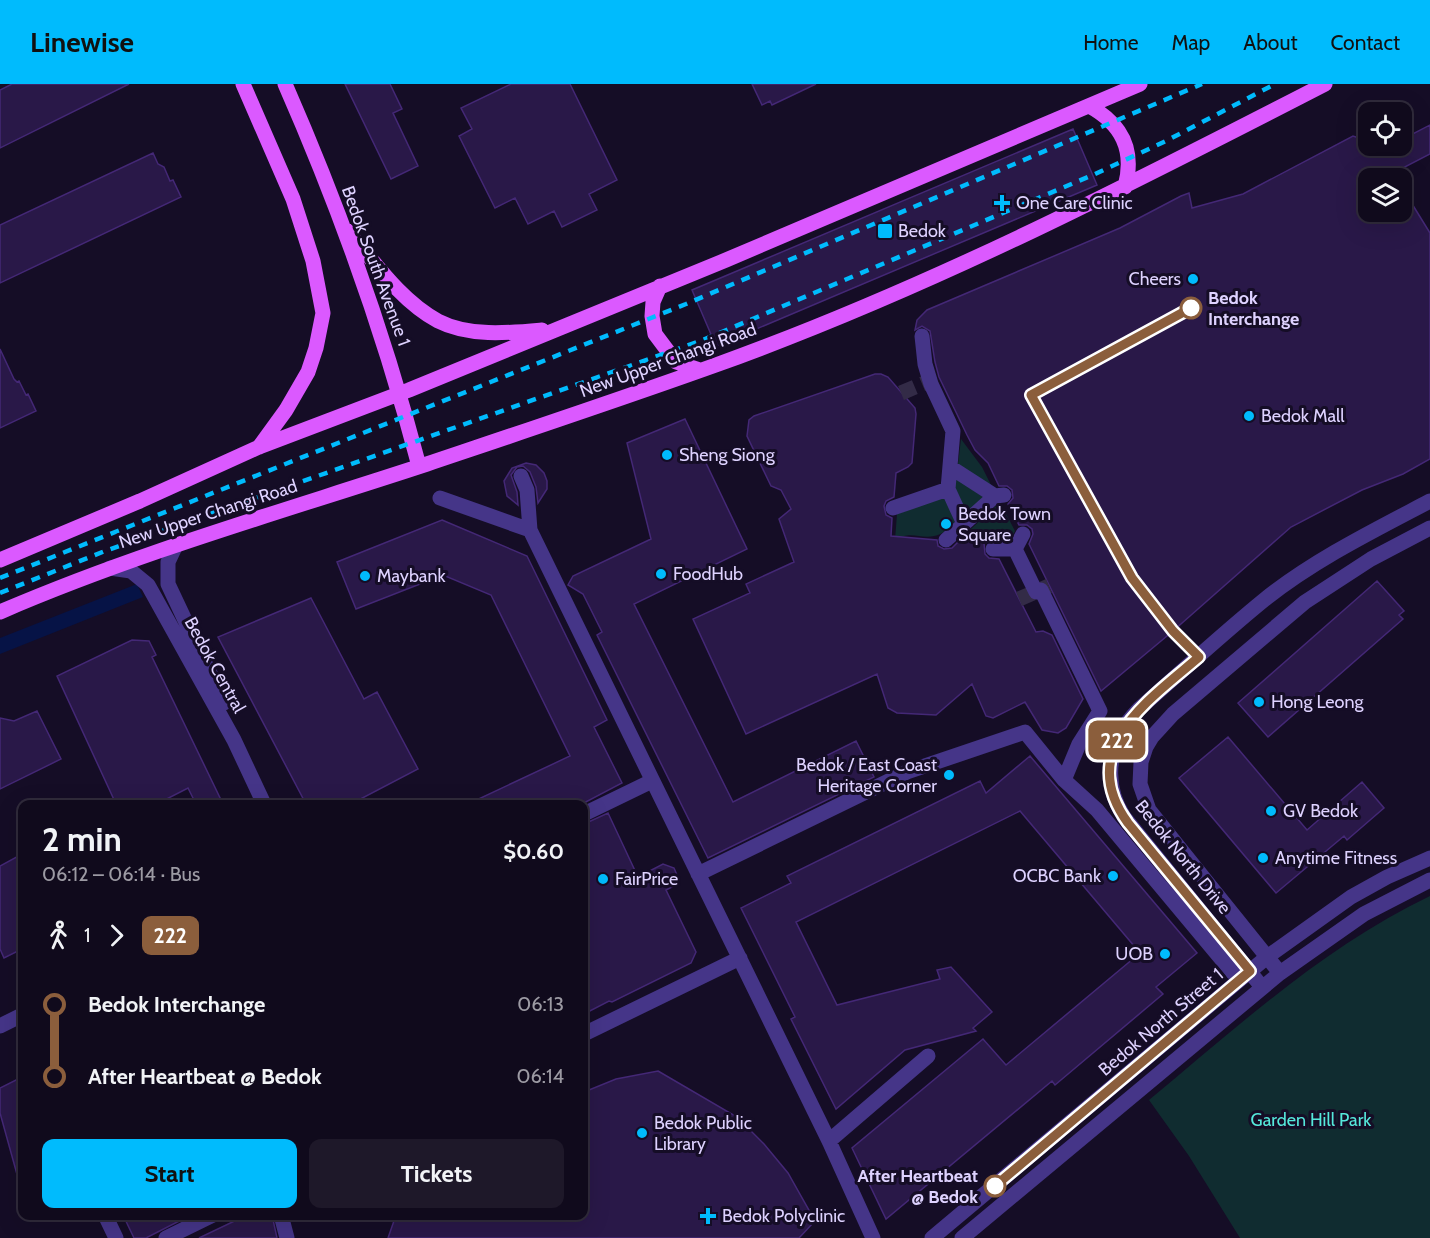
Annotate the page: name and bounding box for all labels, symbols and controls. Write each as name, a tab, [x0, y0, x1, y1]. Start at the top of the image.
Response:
text: Linewise	[30, 25, 134, 59]
text: Home	[1083, 30, 1139, 55]
text: Map	[1172, 30, 1210, 55]
text: About	[1243, 30, 1297, 55]
text: Contact	[1330, 30, 1400, 55]
map controls	[1358, 102, 1412, 222]
button: locate	[1358, 102, 1412, 156]
button: layers	[1358, 168, 1412, 222]
street label: Bedok South Avenue 1	[337, 183, 415, 349]
place label: One Care Clinic	[1016, 192, 1133, 214]
marker: One Care Clinic	[993, 194, 1011, 212]
place label: Bedok	[898, 220, 947, 242]
marker: Bedok	[876, 222, 894, 240]
place label: Cheers	[1129, 268, 1181, 290]
marker: Cheers	[1186, 272, 1200, 286]
place label: Bedok Interchange	[1208, 287, 1299, 330]
marker: Bedok Interchange	[1180, 297, 1202, 319]
street label: New Upper Changi Road	[577, 318, 759, 402]
place label: Bedok Mall	[1261, 405, 1345, 427]
marker: Bedok Mall	[1242, 409, 1256, 423]
place label: Sheng Siong	[679, 444, 776, 466]
marker: Sheng Siong	[660, 448, 674, 462]
street label: New Upper Changi Road	[116, 475, 300, 553]
place label: Bedok Town Square	[958, 503, 1051, 546]
marker: Bedok Town Square	[939, 517, 953, 531]
place label: FoodHub	[673, 563, 743, 585]
place label: Maybank	[377, 565, 447, 587]
marker: FoodHub	[654, 567, 668, 581]
marker: Maybank	[358, 569, 372, 583]
street label: Bedok Central	[180, 613, 251, 718]
place label: Hong Leong	[1271, 691, 1364, 713]
marker: Hong Leong	[1252, 695, 1266, 709]
line badge: 222	[1082, 720, 1152, 760]
text: 222	[1100, 728, 1134, 753]
place label: Bedok / East Coast Heritage Corner	[796, 754, 937, 797]
marker: Bedok / East Coast Heritage Corner	[942, 768, 956, 782]
street label: Bedok North Drive	[1130, 796, 1236, 918]
place label: GV Bedok	[1283, 800, 1359, 822]
marker: GV Bedok	[1264, 804, 1278, 818]
text: 2 min	[42, 819, 122, 859]
text: $0.60	[503, 838, 564, 865]
place label: Anytime Fitness	[1275, 847, 1397, 869]
marker: Anytime Fitness	[1256, 851, 1270, 865]
text: 06:12 – 06:14 · Bus	[42, 862, 200, 886]
place label: OCBC Bank	[1013, 865, 1102, 887]
place label: FairPrice	[615, 868, 678, 890]
marker: OCBC Bank	[1106, 869, 1120, 883]
marker: FairPrice	[596, 872, 610, 886]
icon: walk	[42, 919, 75, 952]
icon: forward	[100, 919, 133, 952]
text: 1	[84, 923, 91, 947]
text: 222	[154, 923, 187, 948]
place label: UOB	[1115, 943, 1153, 965]
marker: UOB	[1158, 947, 1172, 961]
street label: Bedok North Street 1	[1094, 963, 1228, 1081]
text: Bedok Interchange	[88, 991, 265, 1018]
text: 06:13	[517, 992, 564, 1016]
text: After Heartbeat @ Bedok	[88, 1063, 322, 1090]
text: 06:14	[516, 1064, 564, 1088]
park label: Garden Hill Park	[1251, 1109, 1372, 1131]
place label: Bedok Public Library	[654, 1112, 752, 1155]
marker: Bedok Public Library	[635, 1126, 649, 1140]
button: Start	[42, 1139, 297, 1208]
button: Tickets	[309, 1139, 564, 1208]
place label: After Heartbeat @ Bedok	[858, 1165, 978, 1208]
marker: After Heartbeat @ Bedok	[984, 1175, 1006, 1197]
place label: Bedok Polyclinic	[722, 1205, 845, 1227]
marker: Bedok Polyclinic	[699, 1207, 717, 1225]

